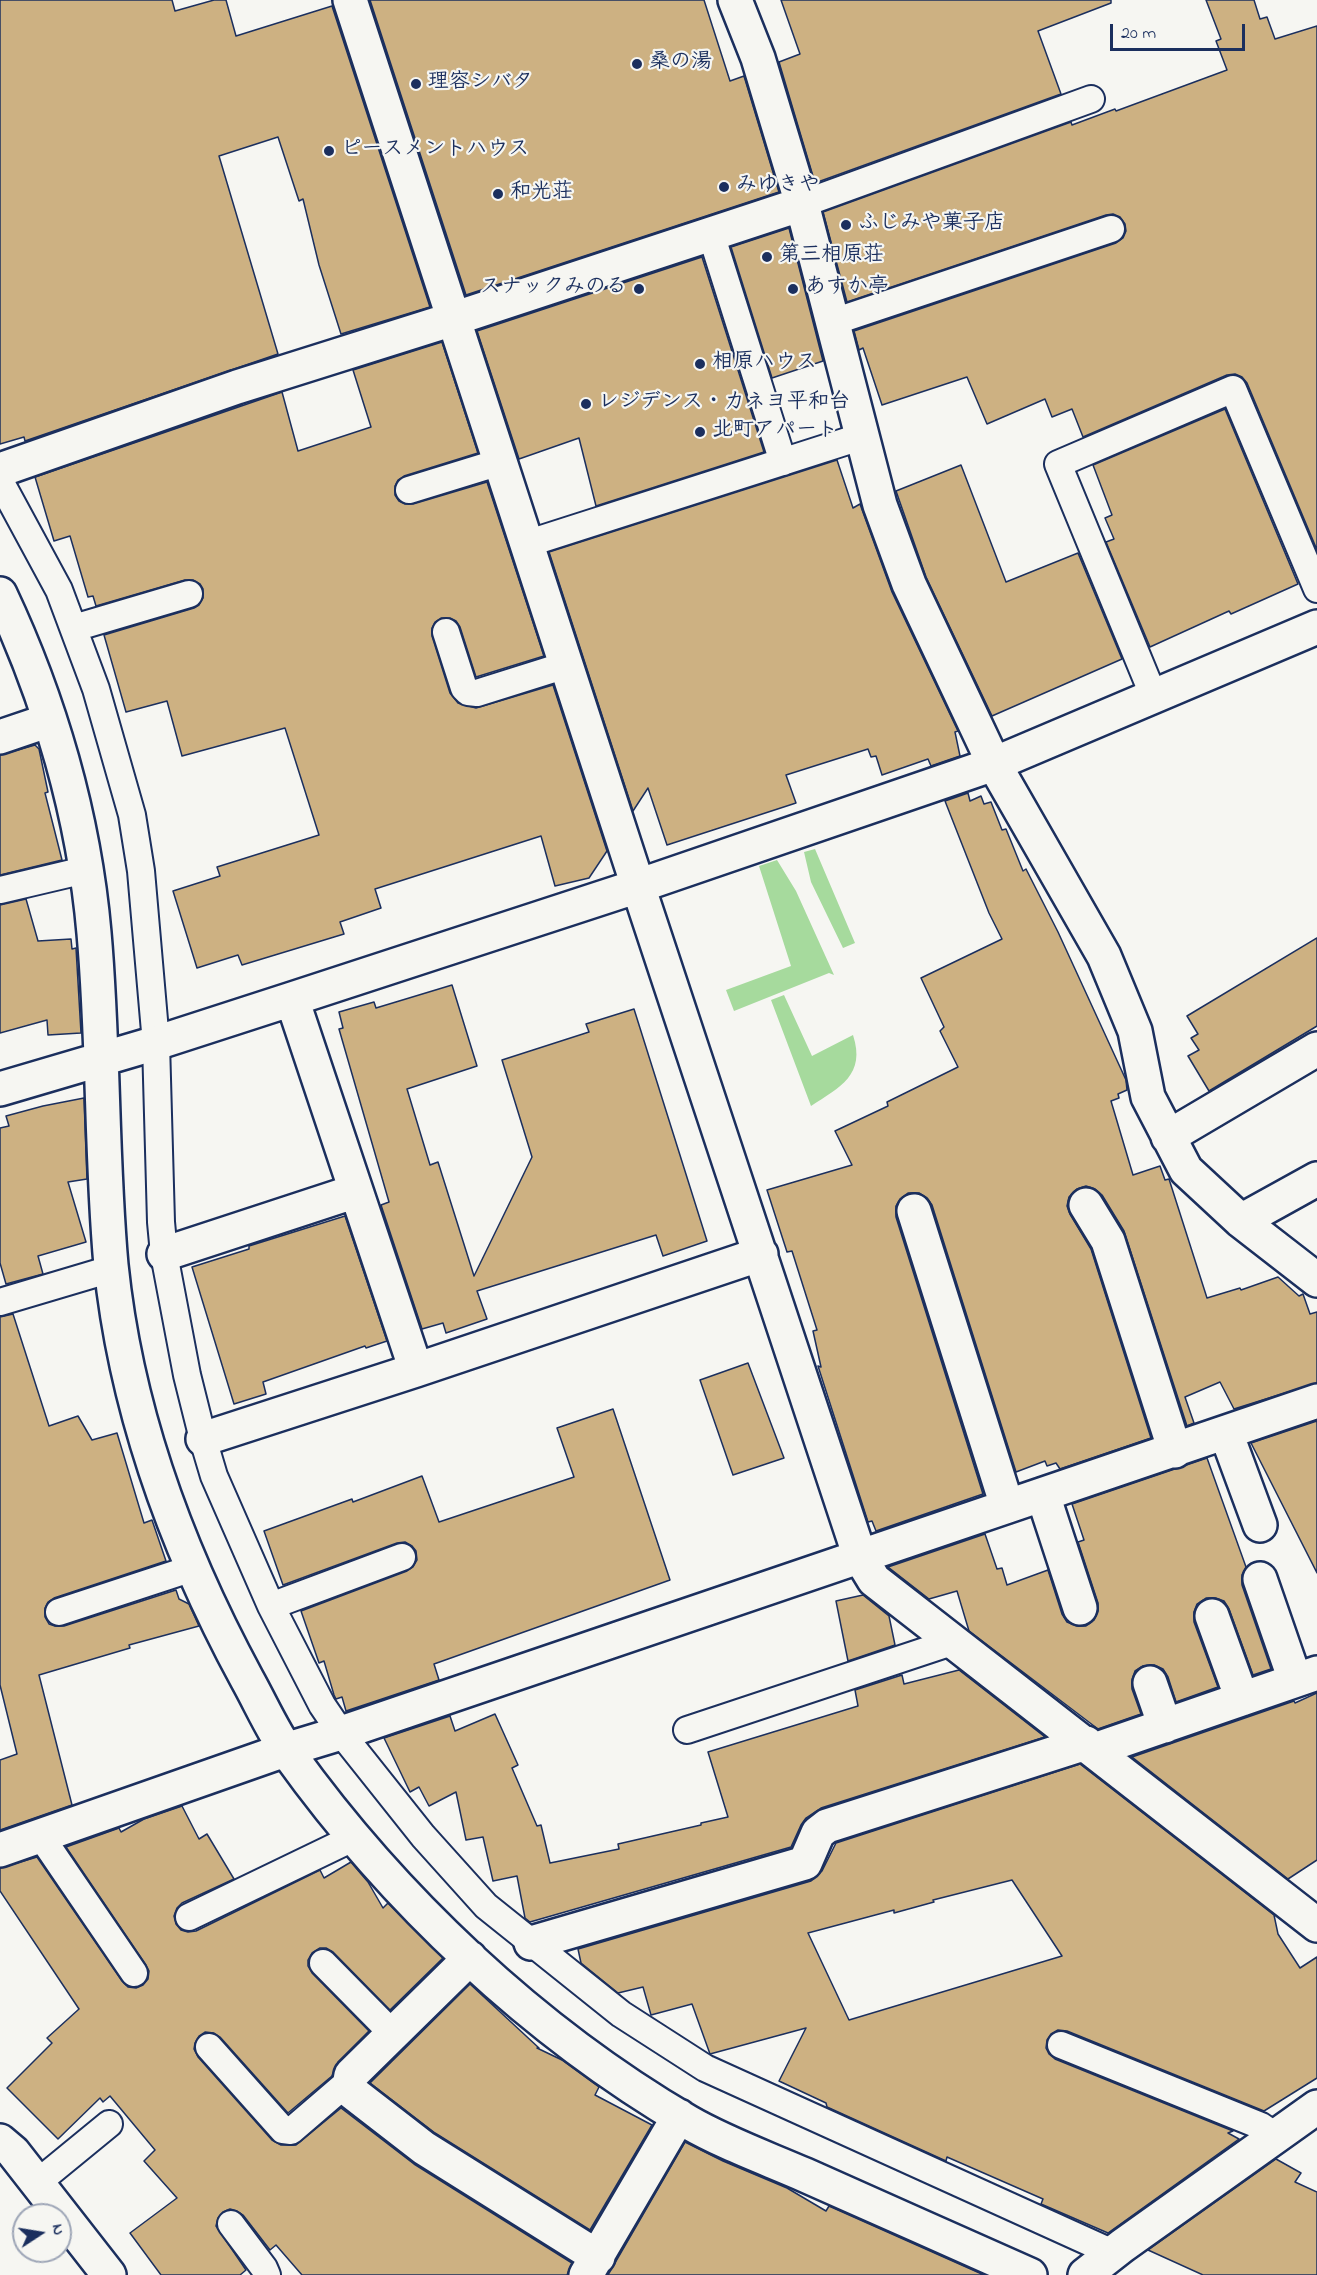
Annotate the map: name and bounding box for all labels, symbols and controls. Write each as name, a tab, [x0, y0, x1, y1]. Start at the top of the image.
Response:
scale bar	[1113, 12, 1248, 50]
text: 20 m	[1121, 21, 1156, 47]
place label: 桑の湯	[649, 51, 712, 77]
marker: 桑の湯	[630, 57, 644, 71]
place label: 理容シバタ	[428, 71, 533, 97]
marker: 理容シバタ	[409, 77, 423, 91]
place label: ピースメントハウス	[341, 138, 529, 164]
marker: ピースメントハウス	[322, 144, 336, 158]
place label: みゆきや	[736, 174, 820, 200]
marker: みゆきや	[717, 180, 731, 194]
place label: 和光荘	[510, 181, 573, 207]
marker: 和光荘	[491, 187, 505, 201]
place label: ふじみや菓子店	[858, 212, 1005, 238]
marker: ふじみや菓子店	[839, 218, 853, 232]
place label: 第三相原荘	[779, 244, 884, 270]
marker: 第三相原荘	[760, 250, 774, 264]
place label: スナックみのる	[480, 276, 627, 302]
place label: あすか亭	[805, 276, 889, 302]
marker: スナックみのる	[632, 282, 646, 296]
marker: あすか亭	[786, 282, 800, 296]
place label: 相原ハウス	[712, 351, 817, 377]
marker: 相原ハウス	[693, 357, 707, 371]
place label: レジデンス・カネヨ平和台	[598, 391, 850, 417]
marker: レジデンス・カネヨ平和台	[579, 397, 593, 411]
place label: 北町アパート	[712, 419, 838, 445]
marker: 北町アパート	[693, 425, 707, 439]
north arrow	[12, 2203, 72, 2263]
text: N	[45, 2222, 71, 2237]

